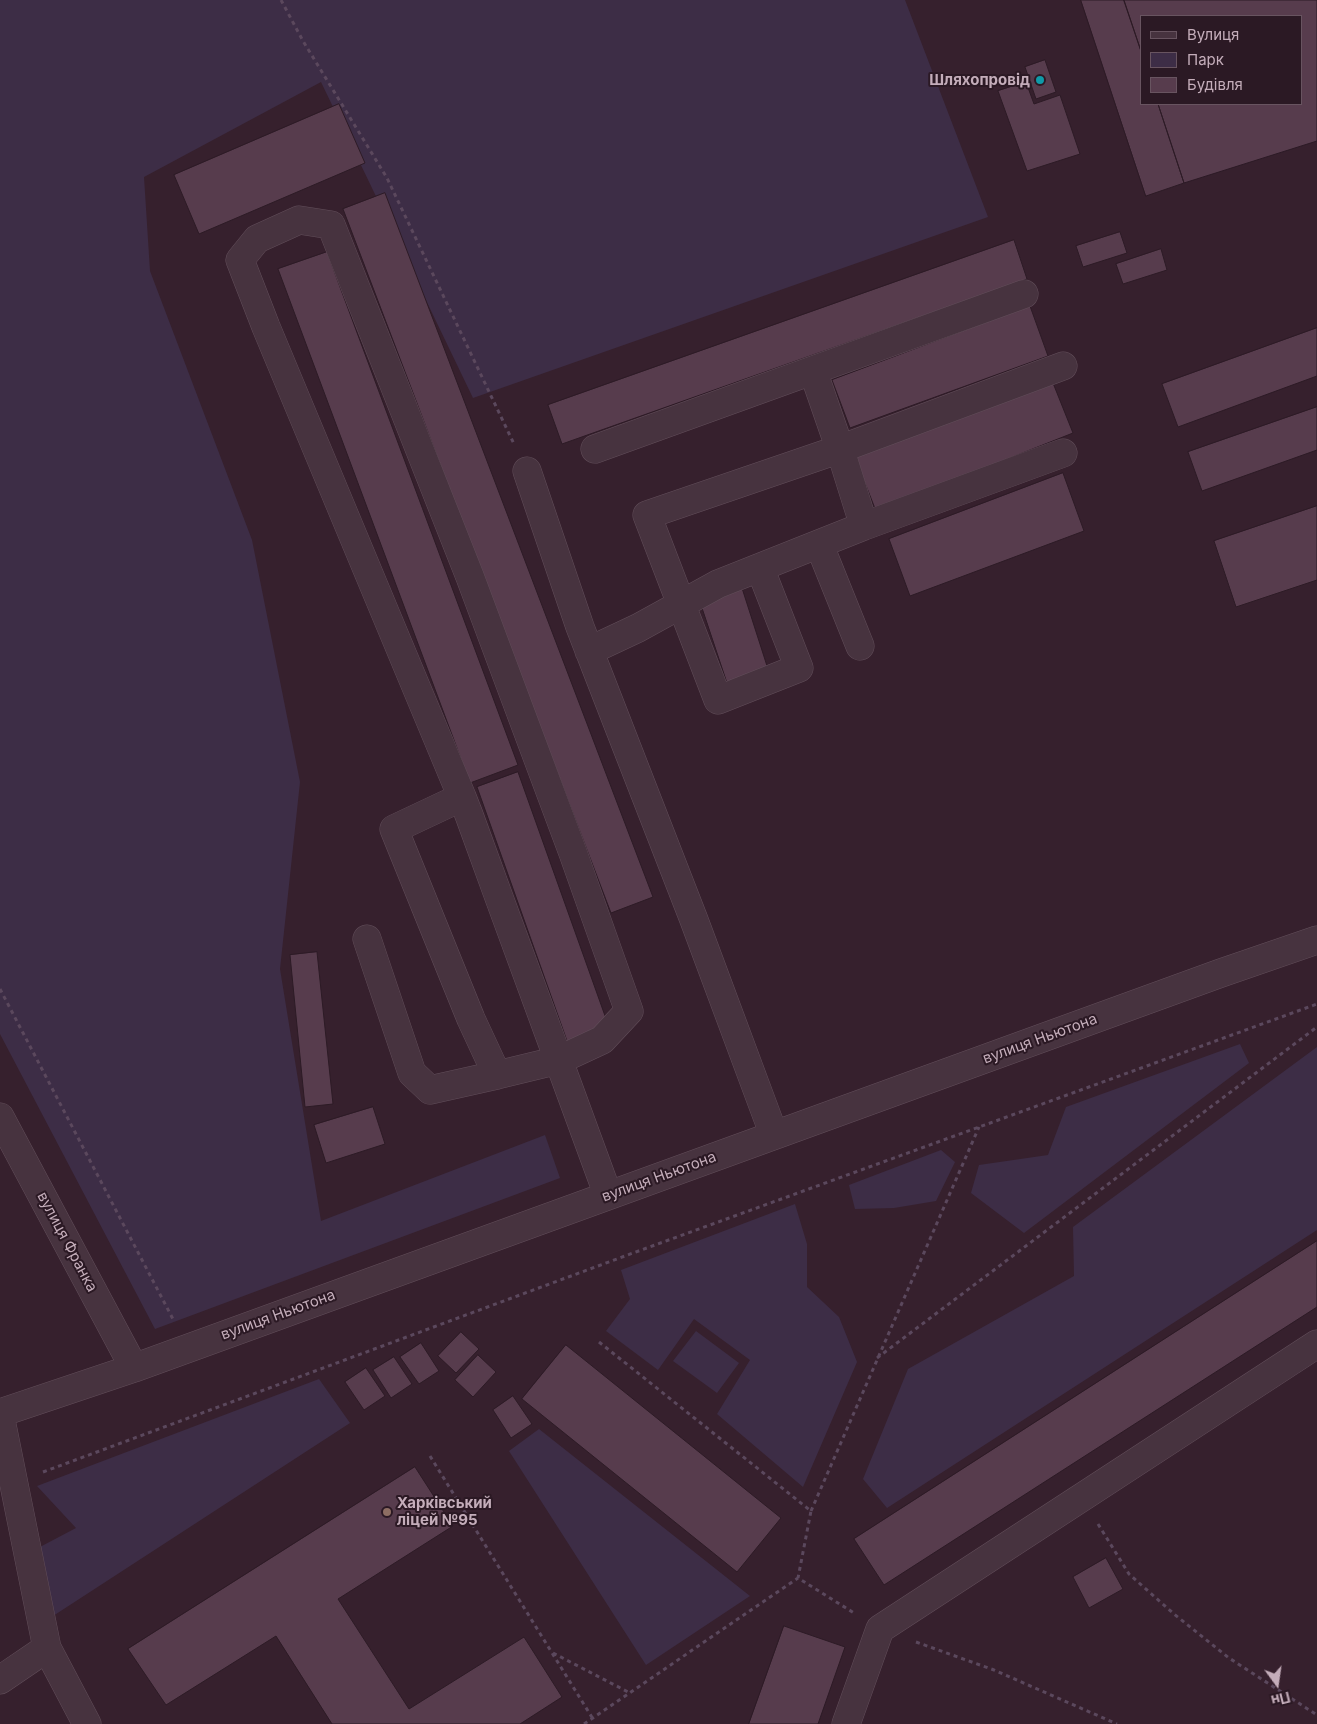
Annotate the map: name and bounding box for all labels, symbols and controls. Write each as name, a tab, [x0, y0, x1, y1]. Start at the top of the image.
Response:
legend	[1140, 15, 1302, 105]
text: Вулиця	[1187, 25, 1239, 44]
text: Парк	[1187, 50, 1224, 69]
place label: Шляхопровід	[929, 71, 1030, 89]
marker: Шляхопровід	[1034, 74, 1046, 86]
text: Будівля	[1187, 75, 1243, 94]
street label: вулиця Ньютона	[980, 1010, 1100, 1068]
street label: вулиця Ньютона	[599, 1148, 719, 1206]
street label: вулиця Франка	[33, 1189, 101, 1295]
street label: вулиця Ньютона	[218, 1286, 338, 1344]
place label: Харківський ліцей №95	[397, 1494, 492, 1529]
marker: Харківський ліцей №95	[381, 1506, 393, 1518]
north arrow	[1252, 1659, 1302, 1709]
text: Пн	[1269, 1688, 1292, 1710]

